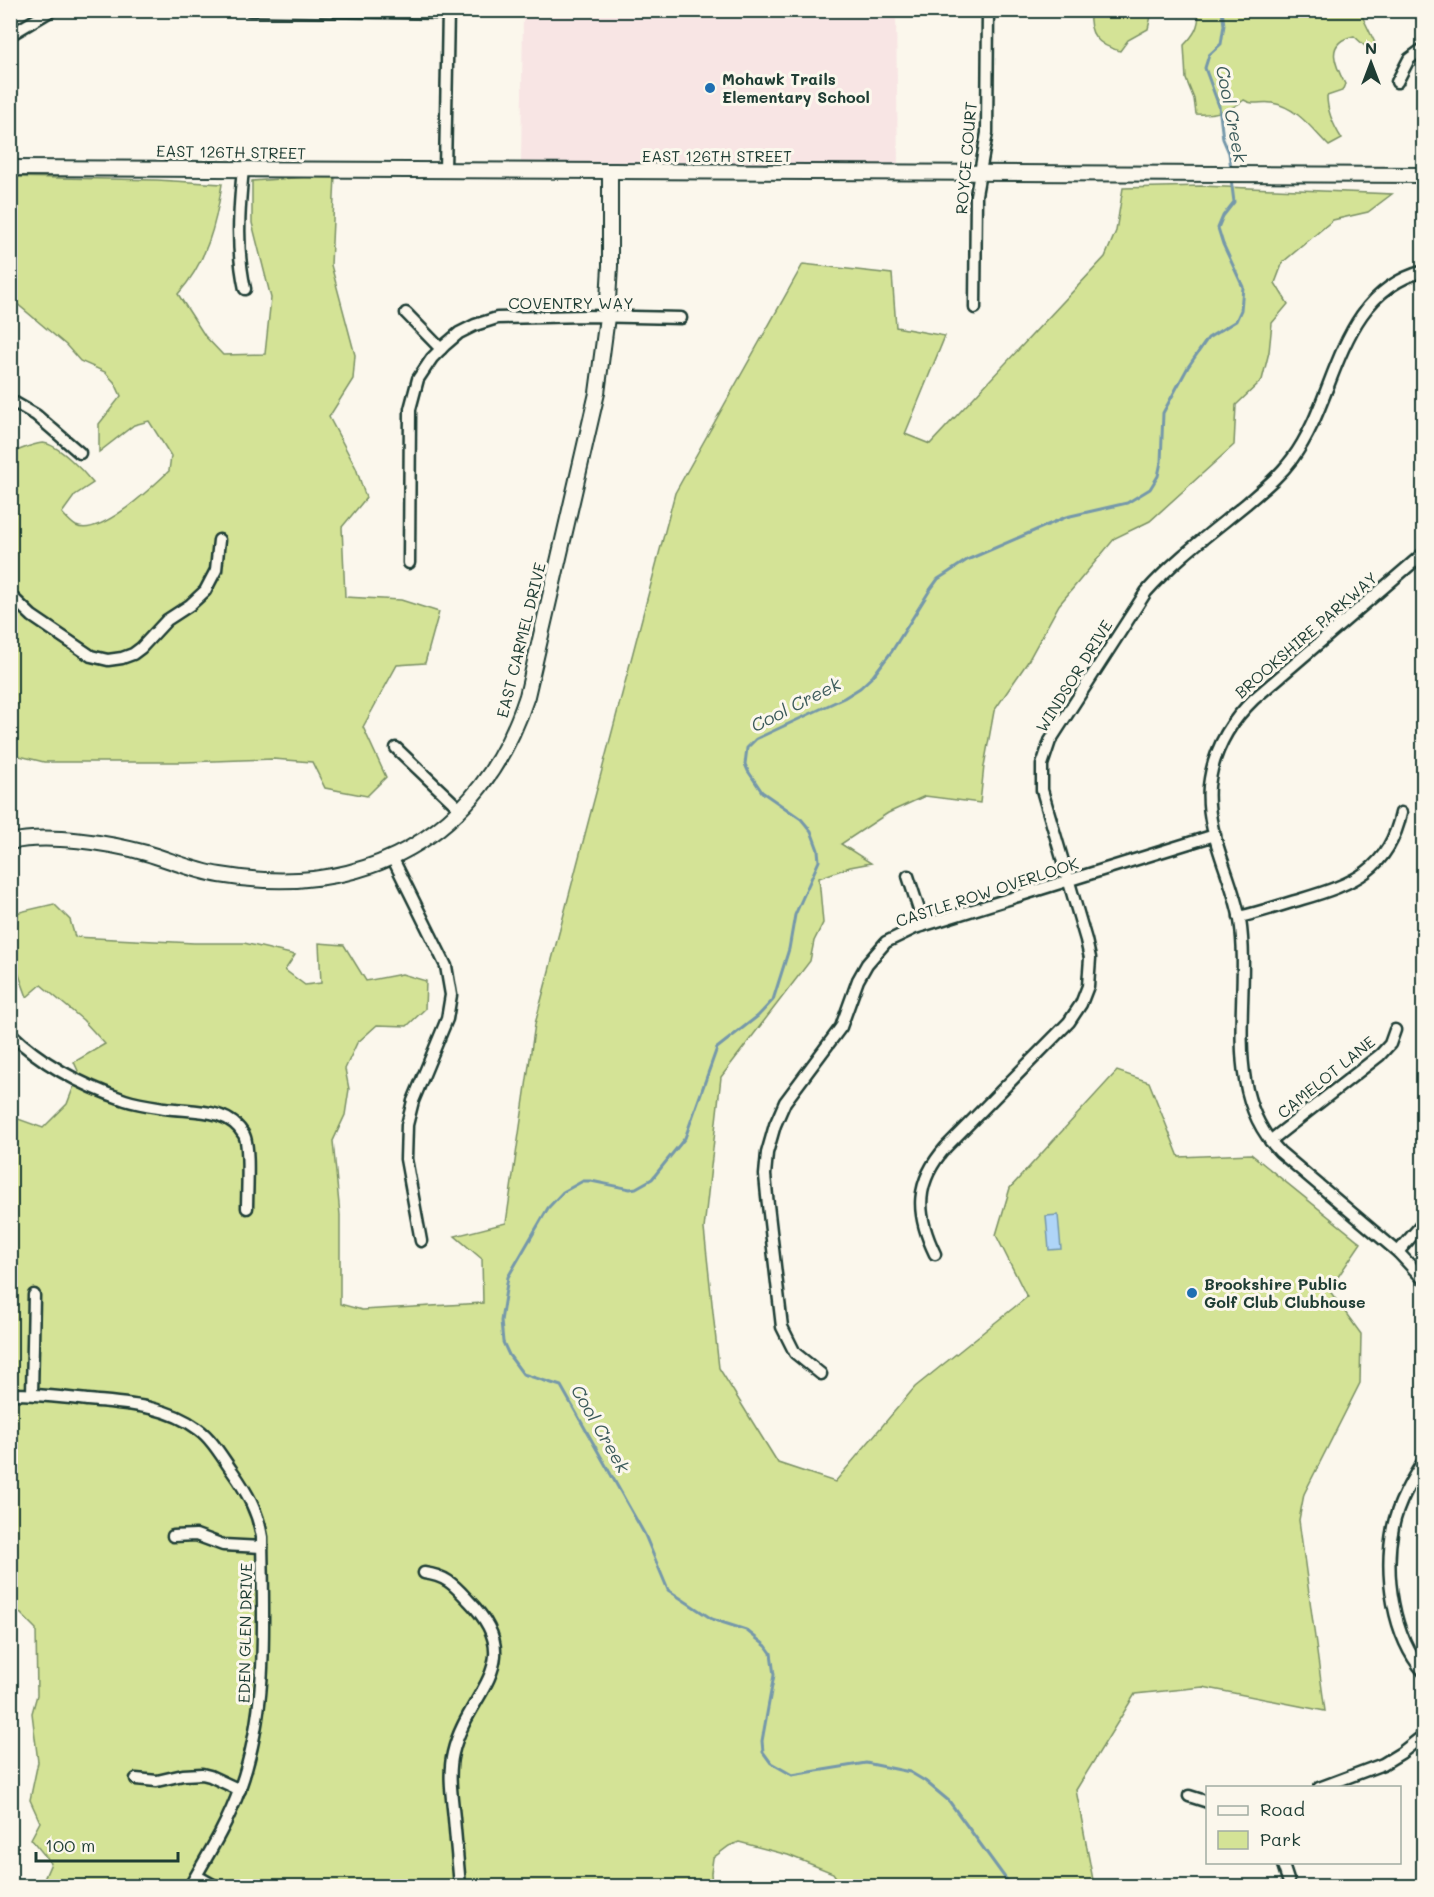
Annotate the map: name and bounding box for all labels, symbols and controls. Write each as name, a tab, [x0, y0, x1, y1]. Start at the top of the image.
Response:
north arrow	[1341, 33, 1401, 93]
text: N	[1365, 37, 1377, 58]
water label: Cool Creek	[1211, 63, 1253, 165]
place label: Mohawk Trails Elementary School	[722, 68, 870, 107]
marker: Mohawk Trails Elementary School	[703, 81, 717, 95]
street label: ROYCE COURT	[950, 101, 981, 215]
street label: EAST 126TH STREET	[156, 140, 306, 163]
street label: EAST 126TH STREET	[642, 145, 792, 166]
street label: COVENTRY WAY	[508, 292, 634, 313]
street label: EAST CARMEL DRIVE	[491, 560, 550, 720]
street label: BROOKSHIRE PARKWAY	[1230, 567, 1381, 702]
street label: WINDSOR DRIVE	[1031, 616, 1117, 736]
water label: Cool Creek	[746, 671, 845, 737]
street label: CASTLE ROW OVERLOOK	[893, 852, 1081, 931]
street label: CAMELOT LANE	[1272, 1031, 1379, 1123]
place label: Brookshire Public Golf Club Clubhouse	[1204, 1273, 1366, 1312]
marker: Brookshire Public Golf Club Clubhouse	[1185, 1286, 1199, 1300]
water label: Cool Creek	[566, 1380, 636, 1477]
street label: EDEN GLEN DRIVE	[233, 1563, 256, 1703]
legend	[1206, 1786, 1401, 1864]
text: Road	[1260, 1797, 1305, 1821]
scale bar	[36, 1825, 178, 1863]
text: Park	[1260, 1827, 1301, 1851]
text: 100 m	[45, 1833, 95, 1857]

